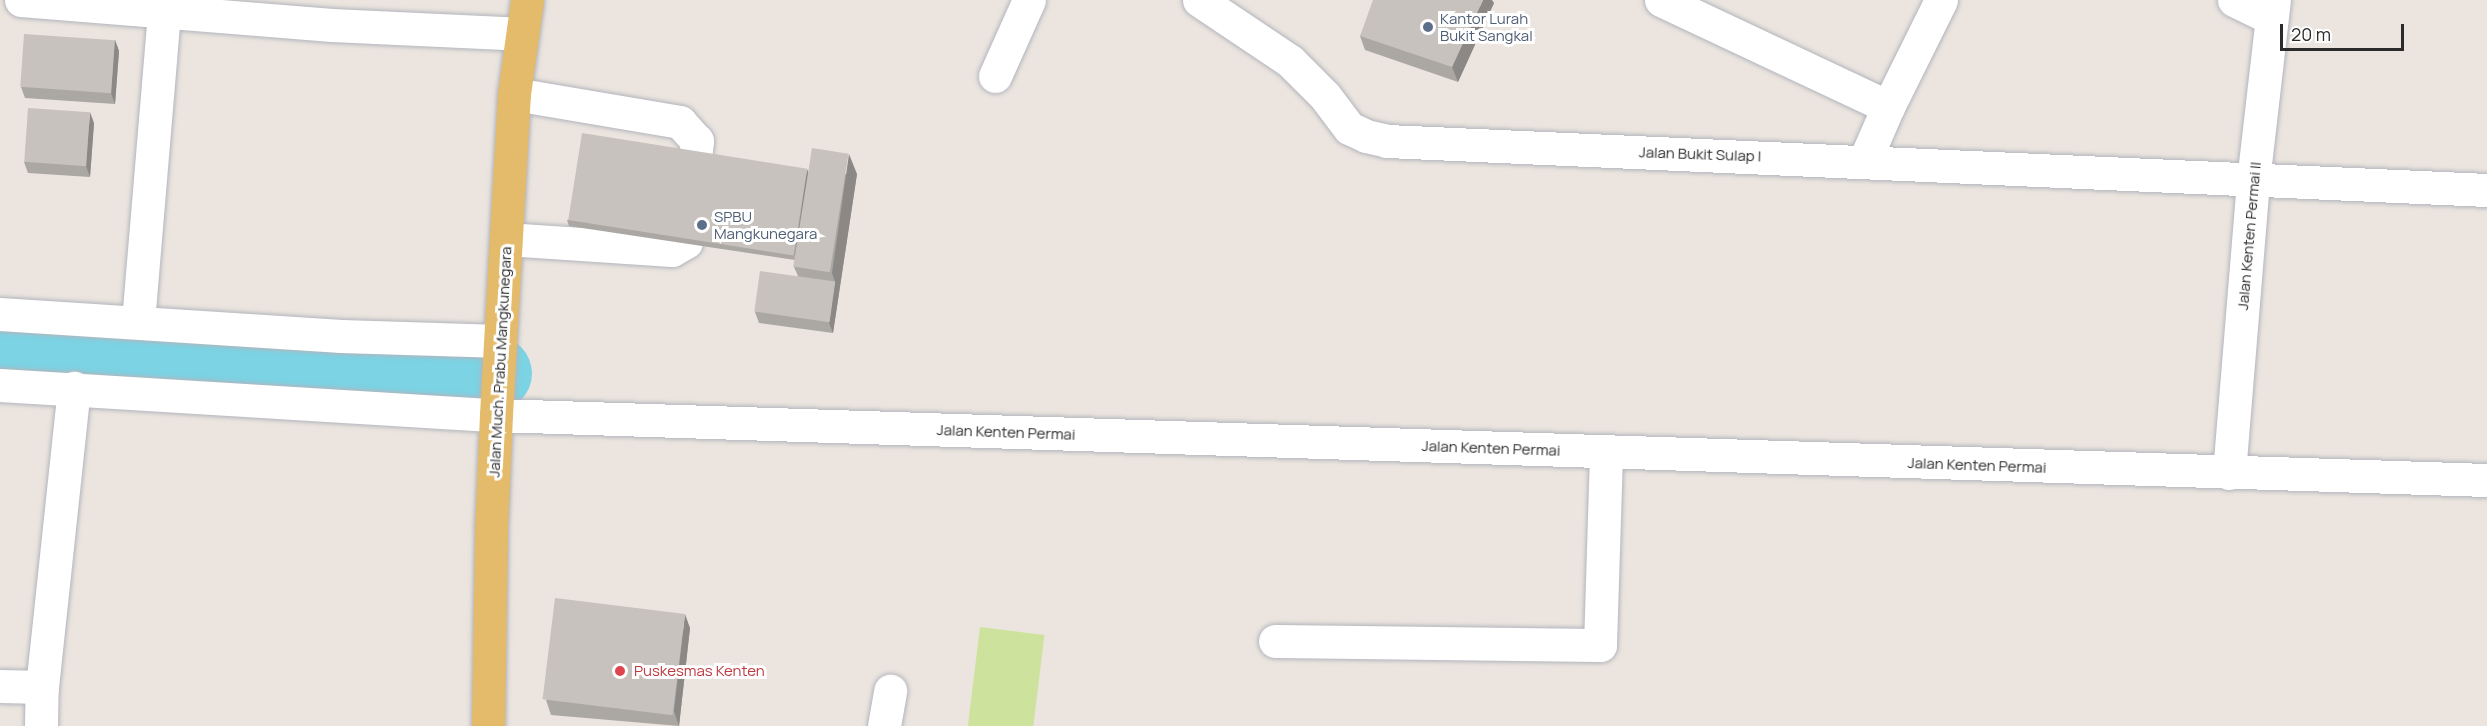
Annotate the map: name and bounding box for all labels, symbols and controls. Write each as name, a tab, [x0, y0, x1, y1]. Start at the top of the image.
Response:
place label: Kantor Lurah Bukit Sangkal	[1440, 9, 1533, 44]
scale bar	[2283, 12, 2408, 50]
marker: Kantor Lurah Bukit Sangkal	[1421, 20, 1435, 34]
text: 20 m	[2291, 22, 2331, 46]
street label: Jalan Bukit Sulap I	[1638, 143, 1762, 165]
street label: Jalan Kenten Permai II	[2234, 161, 2264, 311]
place label: SPBU Mangkunegara	[714, 207, 817, 242]
marker: SPBU Mangkunegara	[695, 218, 709, 232]
street label: Jalan Much. Prabu Mangkunegara	[485, 246, 515, 478]
street label: Jalan Kenten Permai	[936, 421, 1076, 443]
street label: Jalan Kenten Permai	[1421, 437, 1561, 459]
street label: Jalan Kenten Permai	[1907, 454, 2047, 476]
marker: Puskesmas Kenten	[611, 662, 629, 680]
place label: Puskesmas Kenten	[634, 662, 765, 680]

